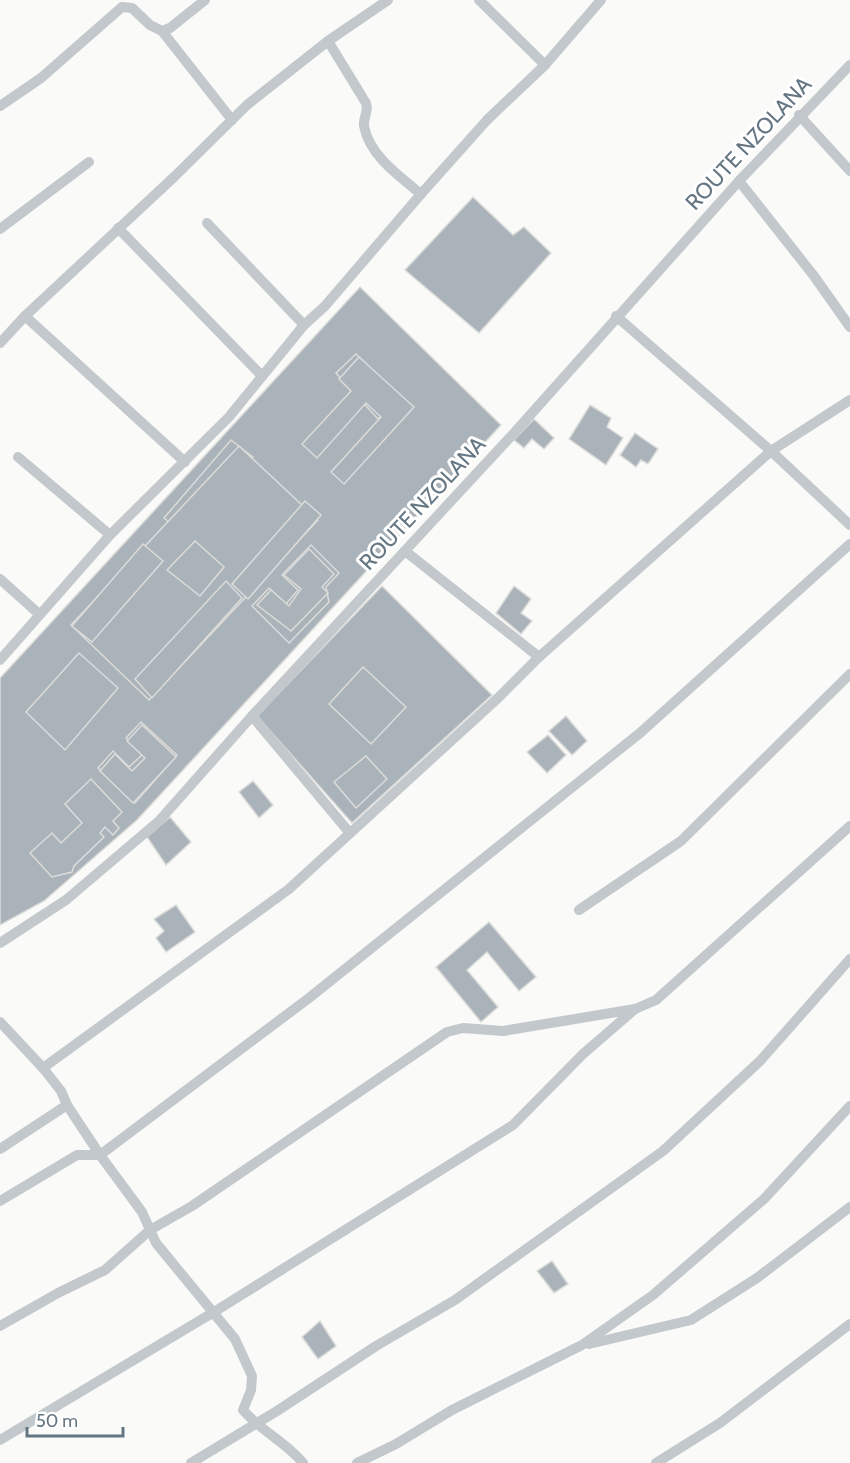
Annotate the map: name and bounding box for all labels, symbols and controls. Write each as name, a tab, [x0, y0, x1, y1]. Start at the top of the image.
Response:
street label: ROUTE NZOLANA	[680, 71, 817, 216]
street label: ROUTE NZOLANA	[354, 431, 491, 576]
scale bar	[27, 1400, 123, 1438]
text: 50 m	[36, 1410, 78, 1432]

